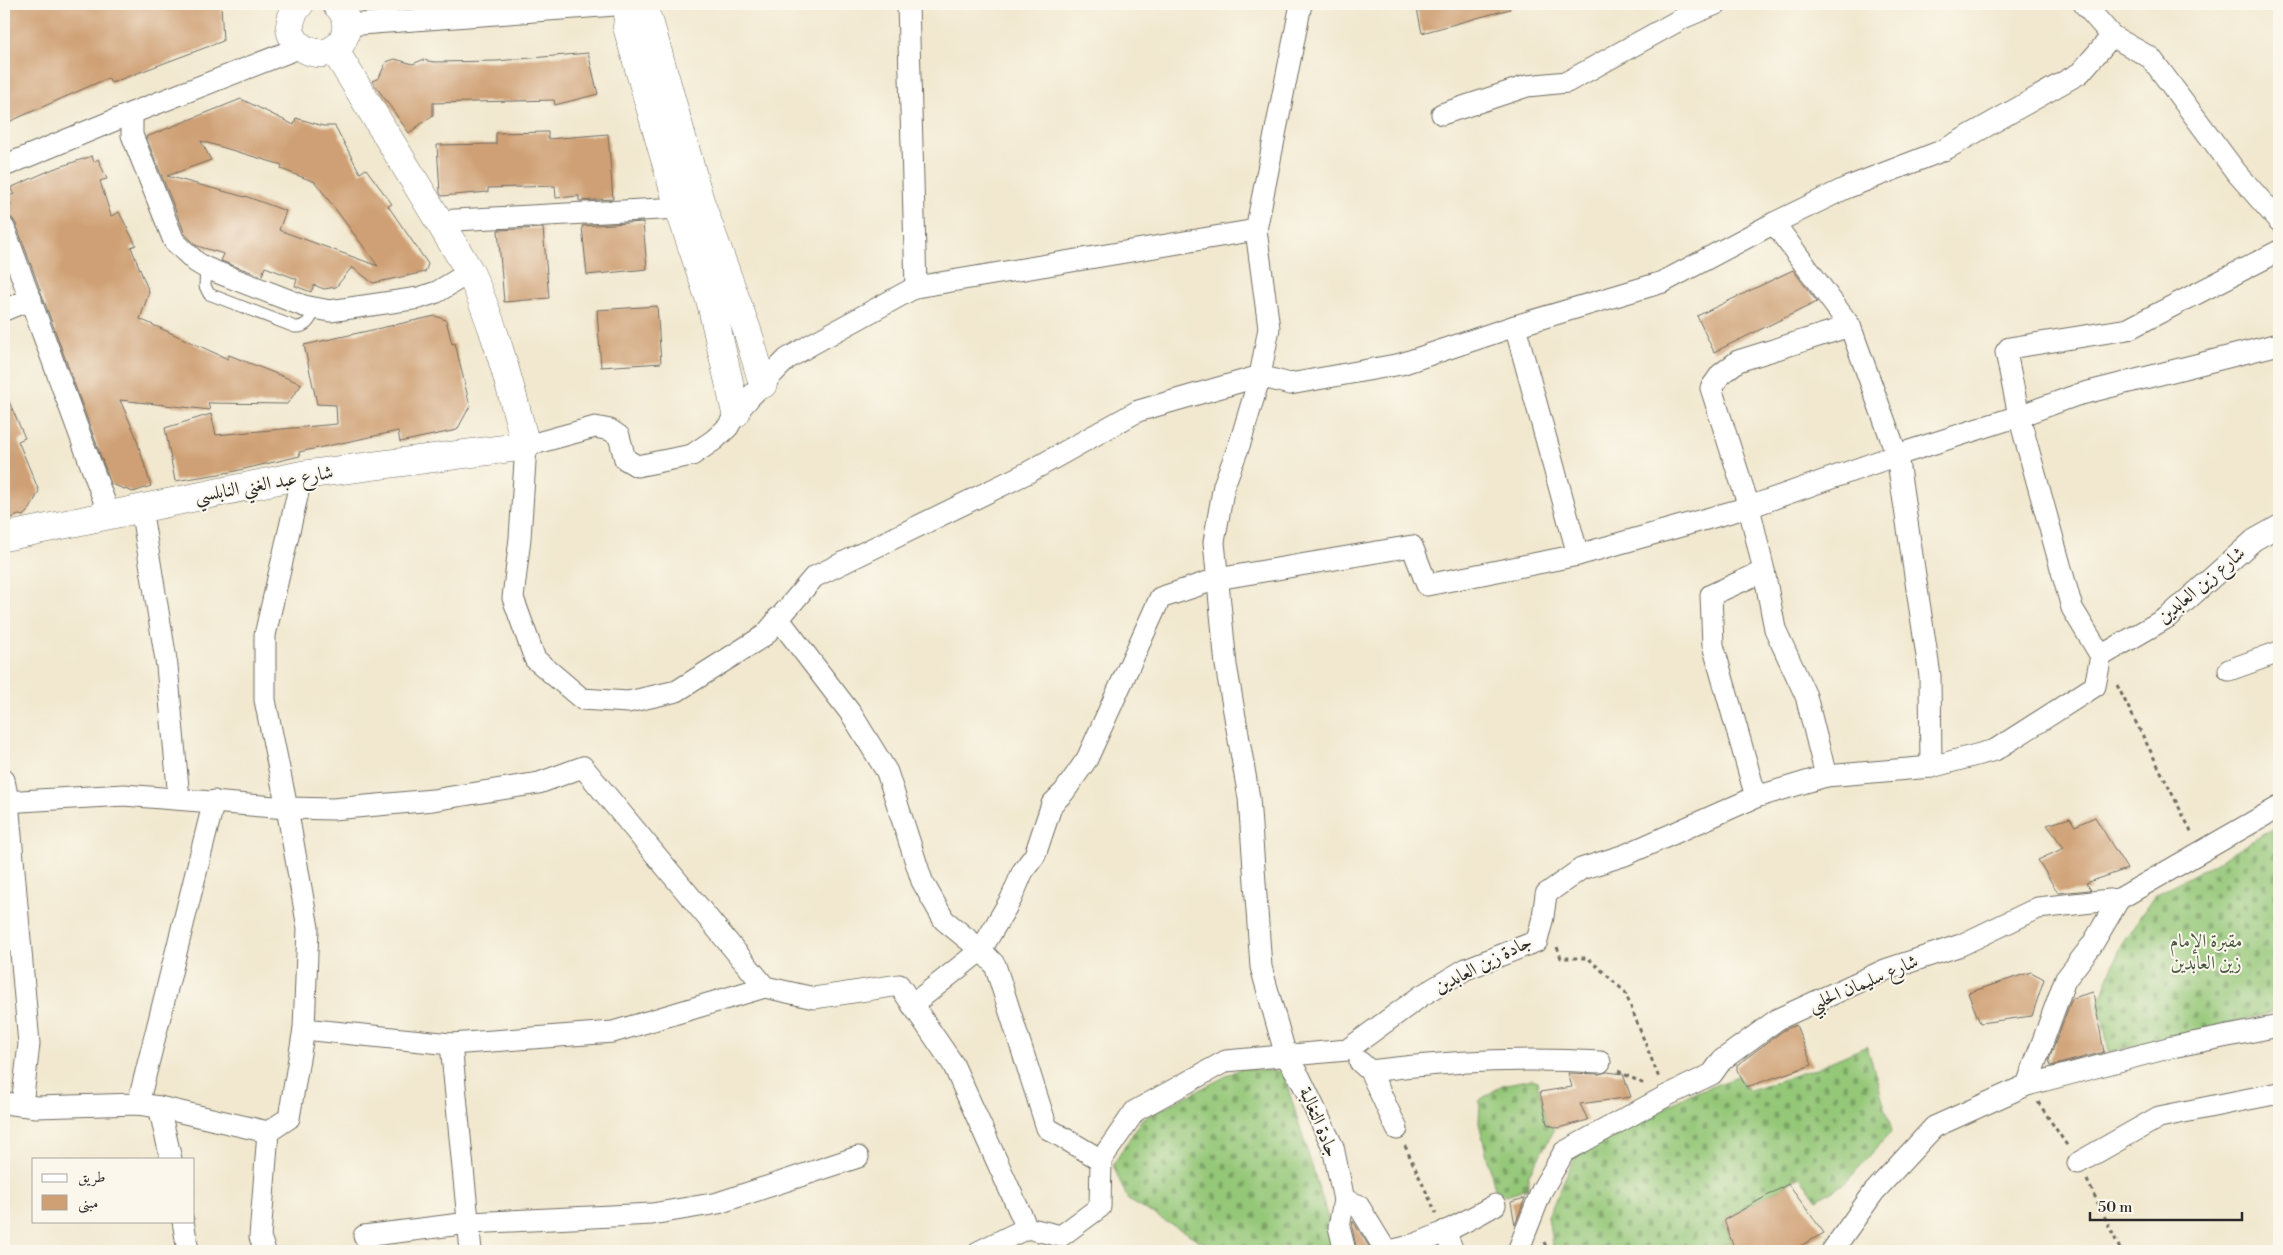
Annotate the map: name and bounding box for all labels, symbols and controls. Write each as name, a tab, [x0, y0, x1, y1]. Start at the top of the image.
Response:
street label: شارع عبد الغني النابلسي	[193, 460, 336, 514]
street label: شارع زين العابدين	[2152, 541, 2252, 631]
street label: جادة زين العابدين	[1430, 929, 1536, 999]
park label: مقبرة الإمام زين العابدين	[2170, 929, 2242, 975]
street label: شارع سليمان الحلبي	[1804, 949, 1924, 1023]
street label: جادة التغالبة	[1294, 1083, 1344, 1161]
legend	[32, 1158, 195, 1222]
text: طريق	[78, 1168, 105, 1187]
scale bar	[2090, 1190, 2243, 1222]
text: مبنى	[78, 1194, 98, 1214]
text: 50 m	[2098, 1198, 2132, 1217]

